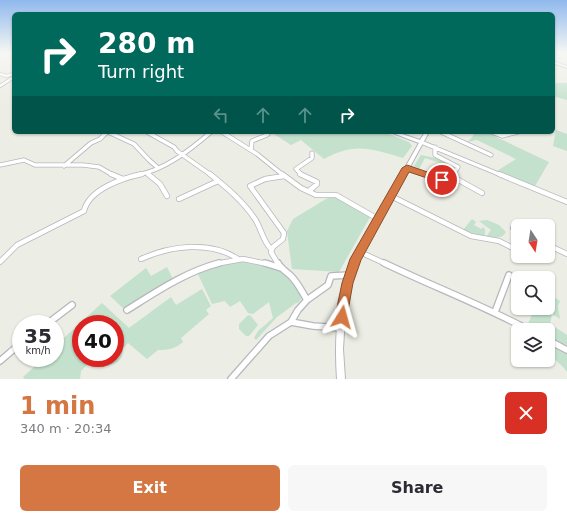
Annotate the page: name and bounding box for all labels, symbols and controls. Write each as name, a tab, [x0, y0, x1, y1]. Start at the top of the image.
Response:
text: 280 m	[98, 27, 195, 60]
icon: right	[32, 28, 84, 80]
text: Turn right	[98, 61, 184, 82]
icon: left	[210, 104, 232, 126]
icon: ahead	[252, 104, 274, 126]
icon: ahead	[294, 104, 316, 126]
icon: right	[336, 104, 358, 126]
pin	[425, 163, 459, 197]
icon: arrive	[431, 169, 453, 191]
north arrow	[511, 219, 555, 263]
map controls	[511, 219, 555, 367]
button: search	[511, 271, 555, 315]
position arrow	[321, 296, 363, 338]
speed limit sign: 40	[72, 315, 124, 367]
button: layers	[511, 323, 555, 367]
text: 35	[24, 324, 52, 348]
text: km/h	[25, 345, 51, 356]
text: 1 min	[20, 392, 95, 420]
button: close	[505, 392, 547, 434]
text: 340 m · 20:34	[20, 421, 111, 436]
button: Exit	[20, 465, 280, 511]
button: Share	[288, 465, 547, 511]

